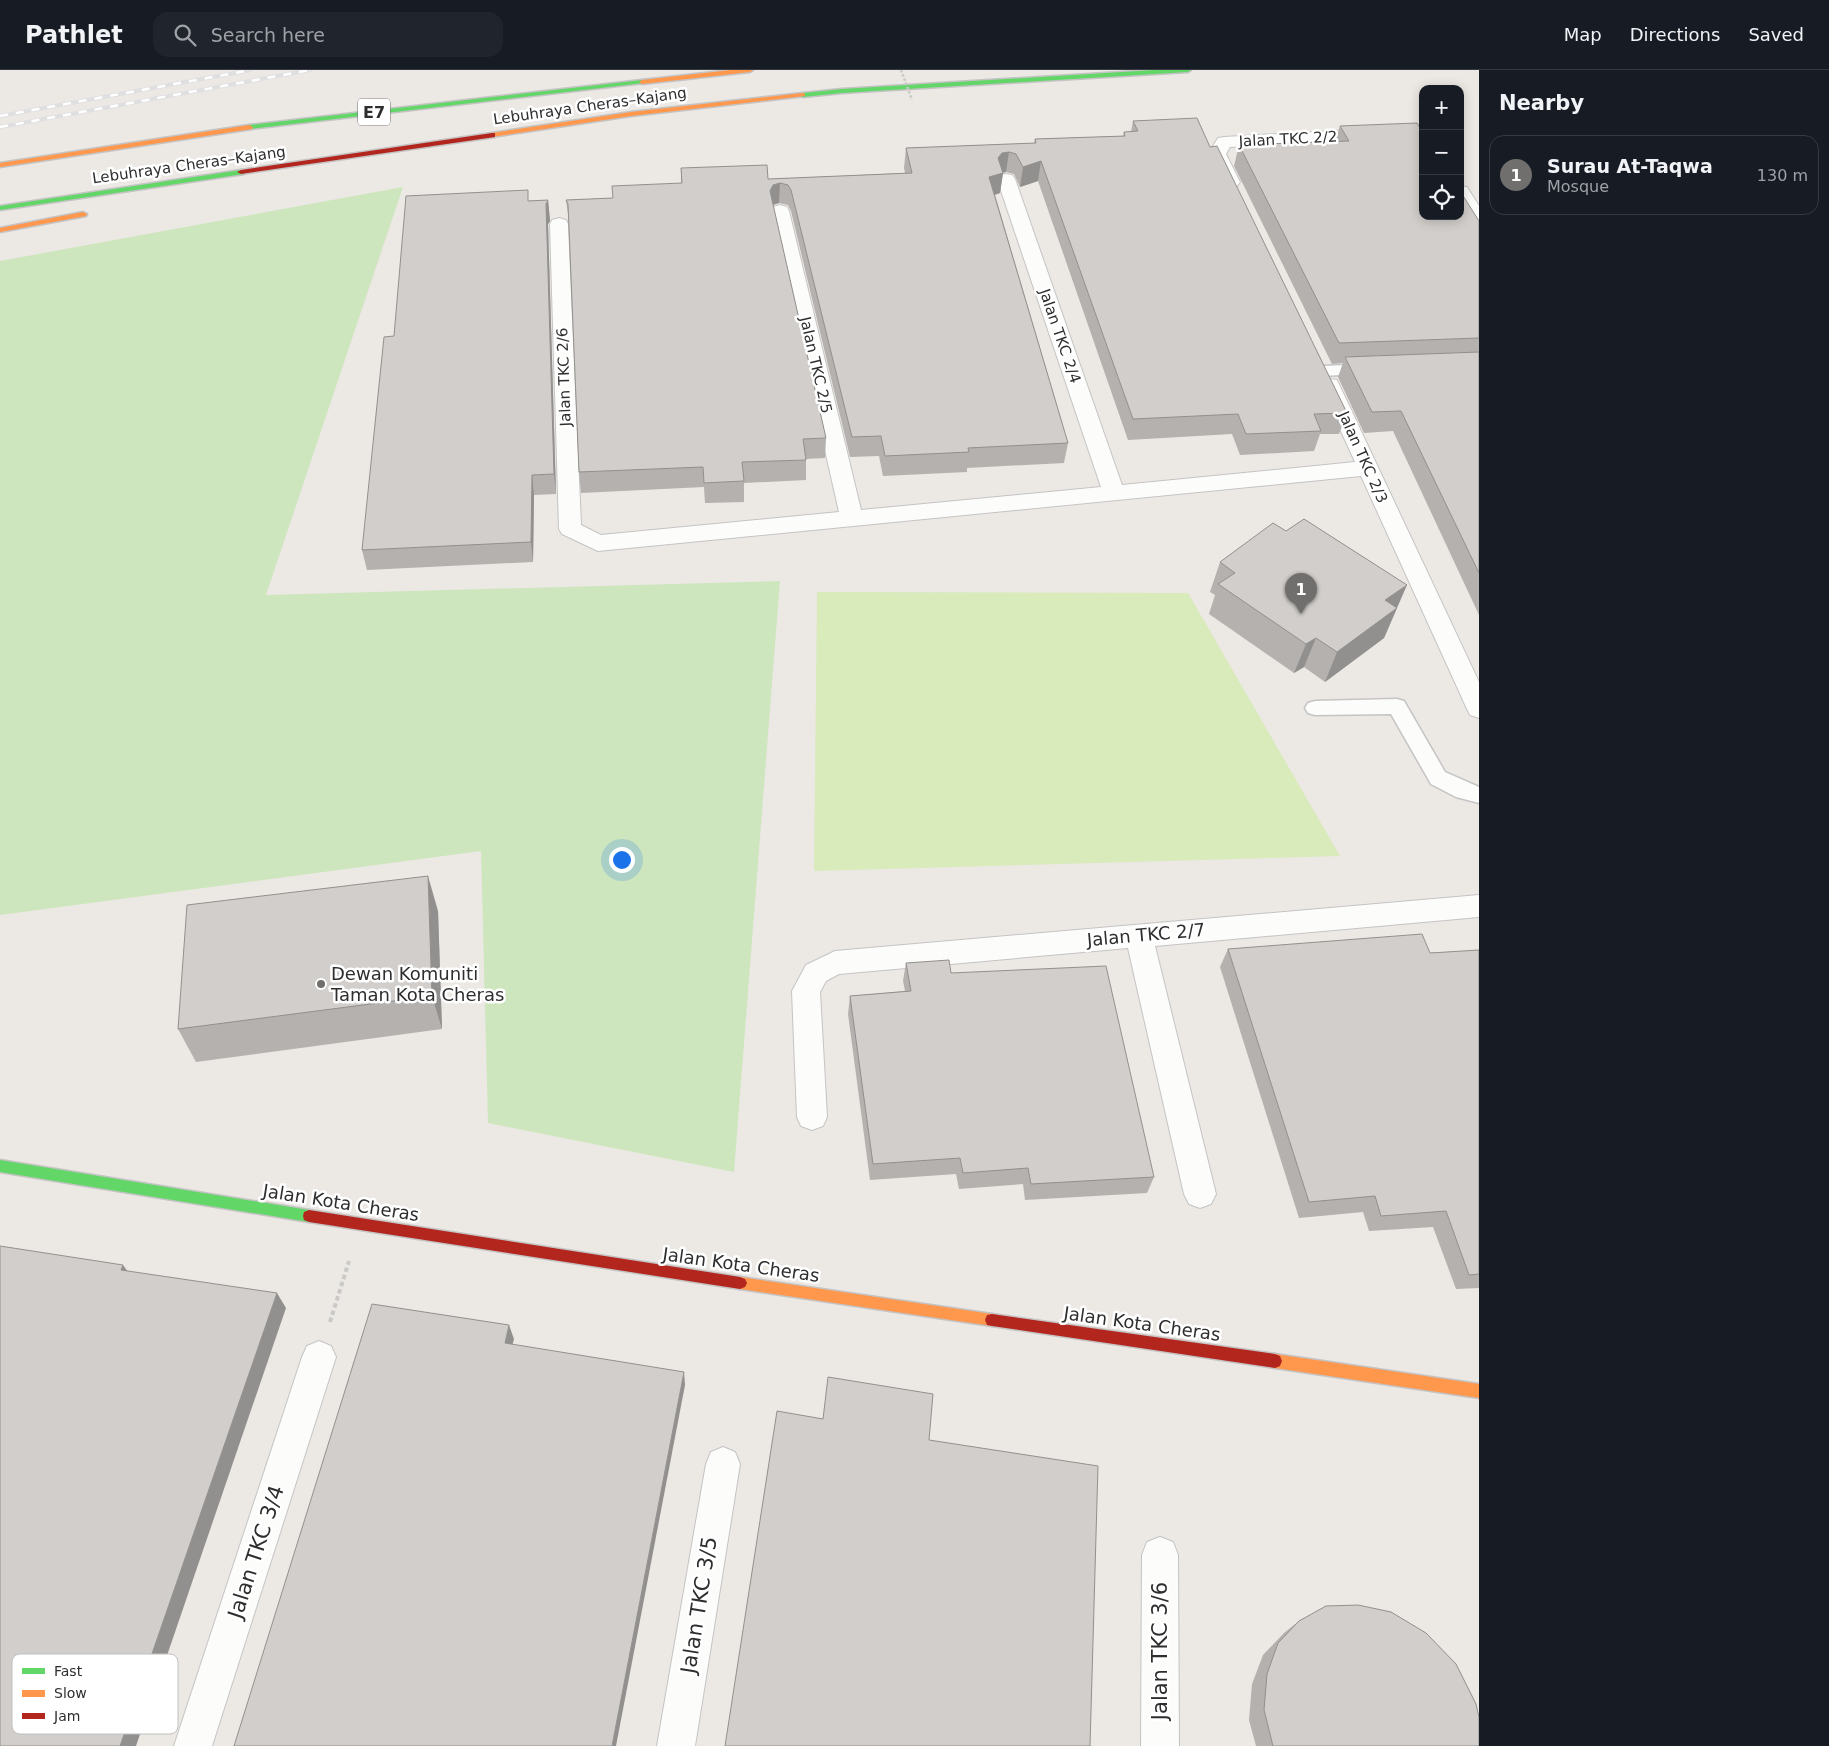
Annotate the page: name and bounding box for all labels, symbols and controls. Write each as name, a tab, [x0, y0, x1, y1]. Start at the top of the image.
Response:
search box	[153, 12, 503, 57]
text: Pathlet	[25, 21, 123, 49]
icon: search	[171, 21, 199, 49]
text: Search here	[211, 24, 325, 46]
text: Map	[1564, 24, 1602, 45]
text: Directions	[1630, 24, 1720, 45]
text: Saved	[1748, 24, 1804, 45]
street label: Lebuhraya Cheras–Kajang	[492, 84, 688, 128]
map controls	[1419, 85, 1464, 220]
button: +	[1419, 85, 1464, 130]
text: Nearby	[1499, 91, 1584, 115]
road number: E7	[358, 98, 390, 126]
street label: Jalan TKC 2/2	[1237, 127, 1338, 151]
button: −	[1419, 130, 1464, 175]
street label: Lebuhraya Cheras–Kajang	[91, 143, 287, 187]
text: Surau At-Taqwa	[1547, 155, 1713, 177]
text: 1	[1510, 166, 1522, 185]
text: 130 m	[1757, 166, 1808, 185]
button: locate	[1419, 175, 1464, 220]
text: Mosque	[1547, 177, 1609, 196]
street label: Jalan TKC 2/4	[1035, 285, 1085, 386]
street label: Jalan TKC 2/5	[796, 314, 836, 415]
street label: Jalan TKC 2/6	[553, 327, 575, 428]
street label: Jalan TKC 2/3	[1334, 407, 1391, 506]
pin: 1	[1285, 573, 1317, 614]
your location	[609, 847, 635, 873]
street label: Jalan TKC 2/7	[1085, 919, 1206, 950]
place label: Dewan Komuniti Taman Kota Cheras	[330, 963, 504, 1005]
marker: Dewan Komuniti Taman Kota Cheras	[315, 978, 327, 990]
street label: Jalan Kota Cheras	[260, 1180, 421, 1225]
street label: Jalan Kota Cheras	[660, 1243, 821, 1286]
street label: Jalan Kota Cheras	[1061, 1302, 1222, 1345]
street label: Jalan TKC 3/4	[223, 1483, 289, 1623]
street label: Jalan TKC 3/5	[676, 1535, 722, 1677]
street label: Jalan TKC 3/6	[1148, 1582, 1172, 1722]
legend	[12, 1654, 178, 1734]
text: Fast	[54, 1663, 83, 1679]
text: Slow	[54, 1685, 87, 1701]
text: Jam	[53, 1708, 80, 1724]

